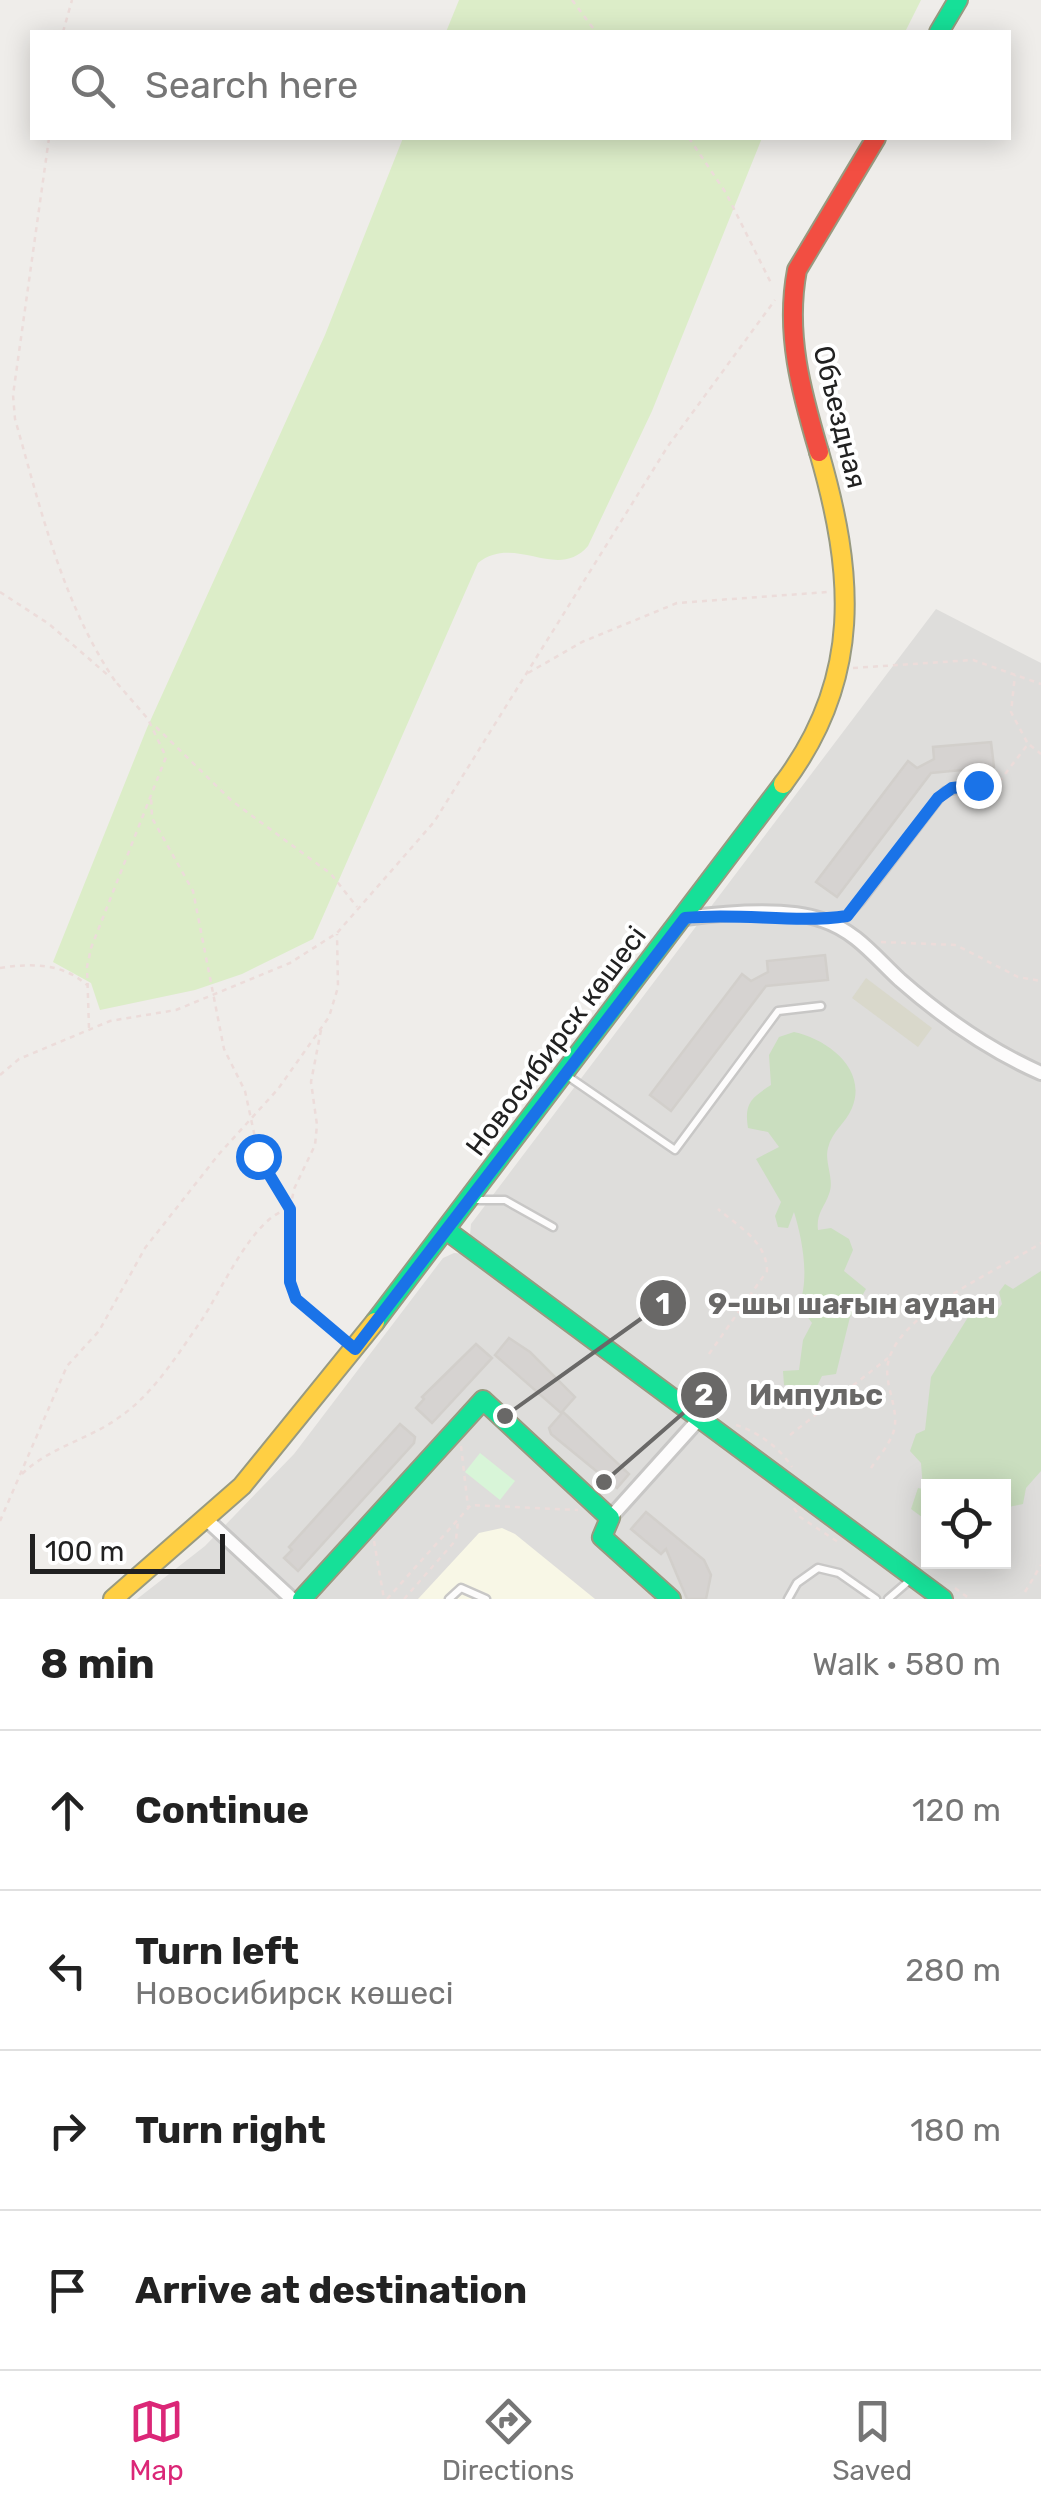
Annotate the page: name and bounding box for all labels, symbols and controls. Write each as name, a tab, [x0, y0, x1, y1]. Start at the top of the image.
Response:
search box	[30, 30, 1011, 140]
icon: search	[65, 58, 120, 113]
text: Search here	[145, 62, 358, 108]
street label: Объездная	[806, 342, 874, 492]
route end	[956, 763, 1002, 809]
street label: Новосибирск көшесі	[459, 920, 653, 1162]
route start	[236, 1134, 282, 1180]
callout: 9-шы шағын аудан	[638, 1273, 1016, 1333]
text: 1	[656, 1286, 670, 1322]
text: 9-шы шағын аудан	[708, 1286, 996, 1322]
callout: Импульс	[679, 1365, 903, 1425]
text: 2	[694, 1377, 714, 1413]
text: Импульс	[749, 1377, 883, 1413]
map controls	[921, 1479, 1011, 1569]
button: locate	[921, 1479, 1011, 1569]
scale bar	[30, 1529, 225, 1574]
text: 100 m	[45, 1535, 124, 1568]
text: 8 min	[40, 1639, 155, 1689]
text: Walk · 580 m	[812, 1645, 1001, 1683]
icon: ahead	[40, 1783, 95, 1838]
text: Continue	[135, 1787, 309, 1833]
text: 120 m	[912, 1791, 1001, 1829]
text: Turn left	[135, 1928, 299, 1974]
icon: left	[40, 1943, 95, 1998]
text: 280 m	[905, 1951, 1001, 1989]
text: Новосибирск көшесі	[135, 1974, 454, 2012]
icon: right	[40, 2103, 95, 2158]
text: Turn right	[135, 2107, 326, 2153]
text: 180 m	[910, 2111, 1001, 2149]
icon: arrive	[40, 2263, 95, 2318]
text: Arrive at destination	[135, 2267, 527, 2313]
tab: Map	[129, 2394, 184, 2487]
tab: Directions	[442, 2394, 574, 2487]
tab: Saved	[832, 2394, 912, 2487]

